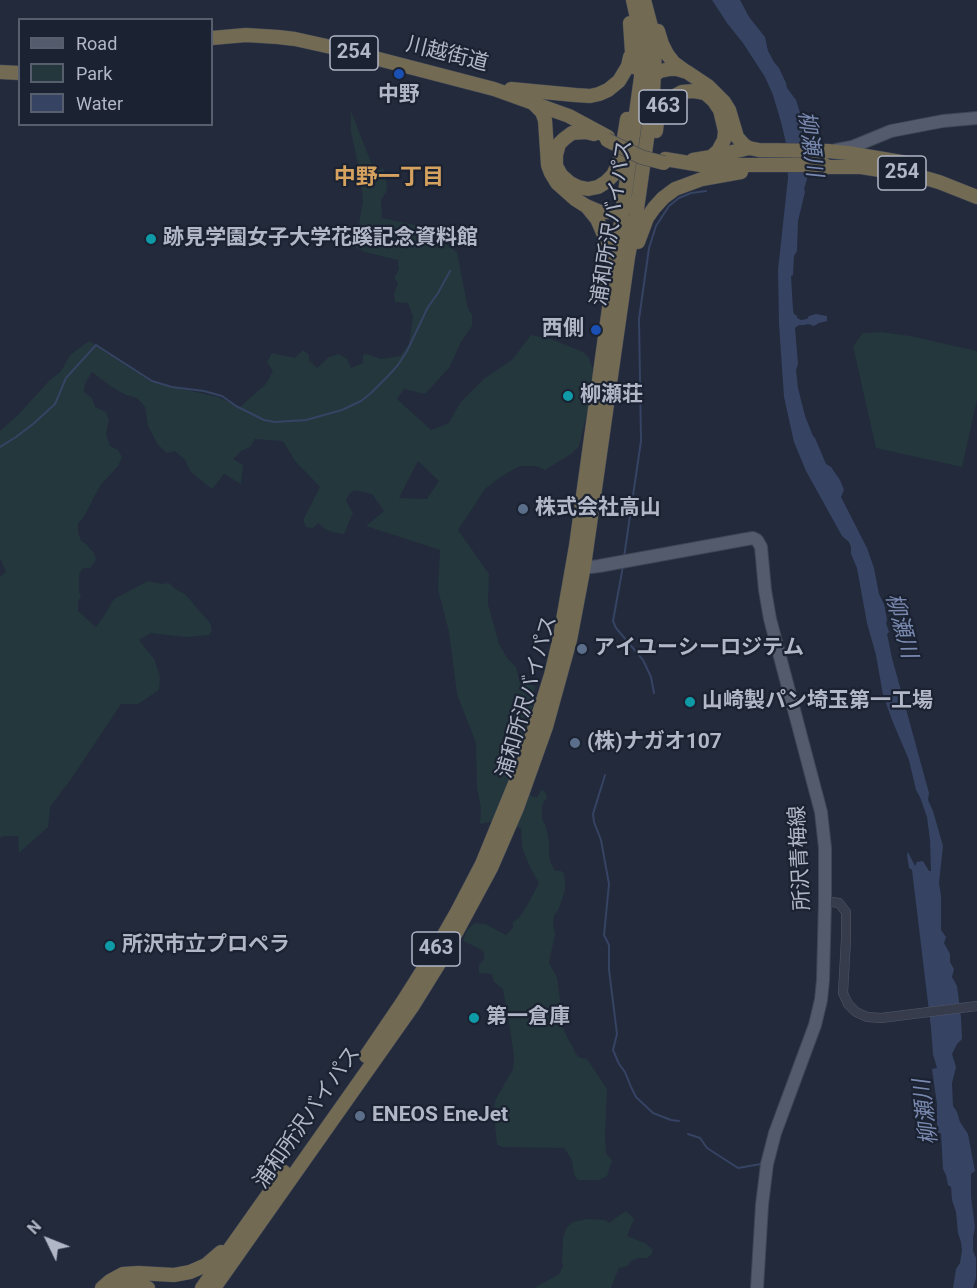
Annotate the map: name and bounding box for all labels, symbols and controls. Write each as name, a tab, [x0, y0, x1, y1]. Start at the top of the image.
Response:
legend	[18, 18, 213, 126]
text: Road	[76, 33, 117, 54]
street label: 川越街道	[403, 33, 491, 77]
road number: 254	[330, 36, 378, 70]
text: Park	[76, 63, 112, 84]
marker: 中野	[392, 67, 406, 81]
place label: 中野	[378, 83, 420, 109]
road number: 463	[639, 90, 687, 124]
text: Water	[76, 93, 123, 114]
water label: 柳瀬川	[791, 109, 827, 179]
street label: 浦和所沢バイパス	[587, 138, 639, 308]
road number: 254	[878, 156, 926, 190]
district label: 中野一丁目	[334, 165, 444, 191]
place label: 跡見学園女子大学花蹊記念資料館	[163, 226, 478, 252]
marker: 跡見学園女子大学花蹊記念資料館	[144, 232, 158, 246]
place label: 西側	[542, 317, 584, 343]
marker: 西側	[589, 323, 603, 337]
place label: 柳瀬荘	[580, 383, 643, 409]
marker: 柳瀬荘	[561, 389, 575, 403]
place label: 株式会社高山	[535, 496, 661, 522]
marker: 株式会社高山	[516, 502, 530, 516]
water label: 柳瀬川	[879, 591, 921, 661]
street label: 浦和所沢バイパス	[493, 613, 563, 781]
place label: アイユーシーロジテム	[594, 636, 804, 662]
marker: アイユーシーロジテム	[575, 642, 589, 656]
place label: 山崎製パン埼玉第一工場	[702, 689, 933, 715]
marker: 山崎製パン埼玉第一工場	[683, 695, 697, 709]
place label: (株)ナガオ107	[587, 730, 722, 756]
marker: (株)ナガオ107	[568, 736, 582, 750]
street label: 所沢青梅線	[786, 805, 816, 911]
road number: 463	[412, 932, 460, 966]
place label: 所沢市立プロペラ	[122, 933, 290, 959]
marker: 所沢市立プロペラ	[103, 939, 117, 953]
place label: 第一倉庫	[486, 1005, 570, 1031]
marker: 第一倉庫	[467, 1011, 481, 1025]
street label: 浦和所沢バイパス	[249, 1042, 367, 1194]
water label: 柳瀬川	[910, 1078, 944, 1146]
place label: ENEOS EneJet	[372, 1103, 508, 1129]
marker: ENEOS EneJet	[353, 1109, 367, 1123]
north arrow	[18, 1210, 78, 1270]
text: N	[24, 1217, 45, 1238]

